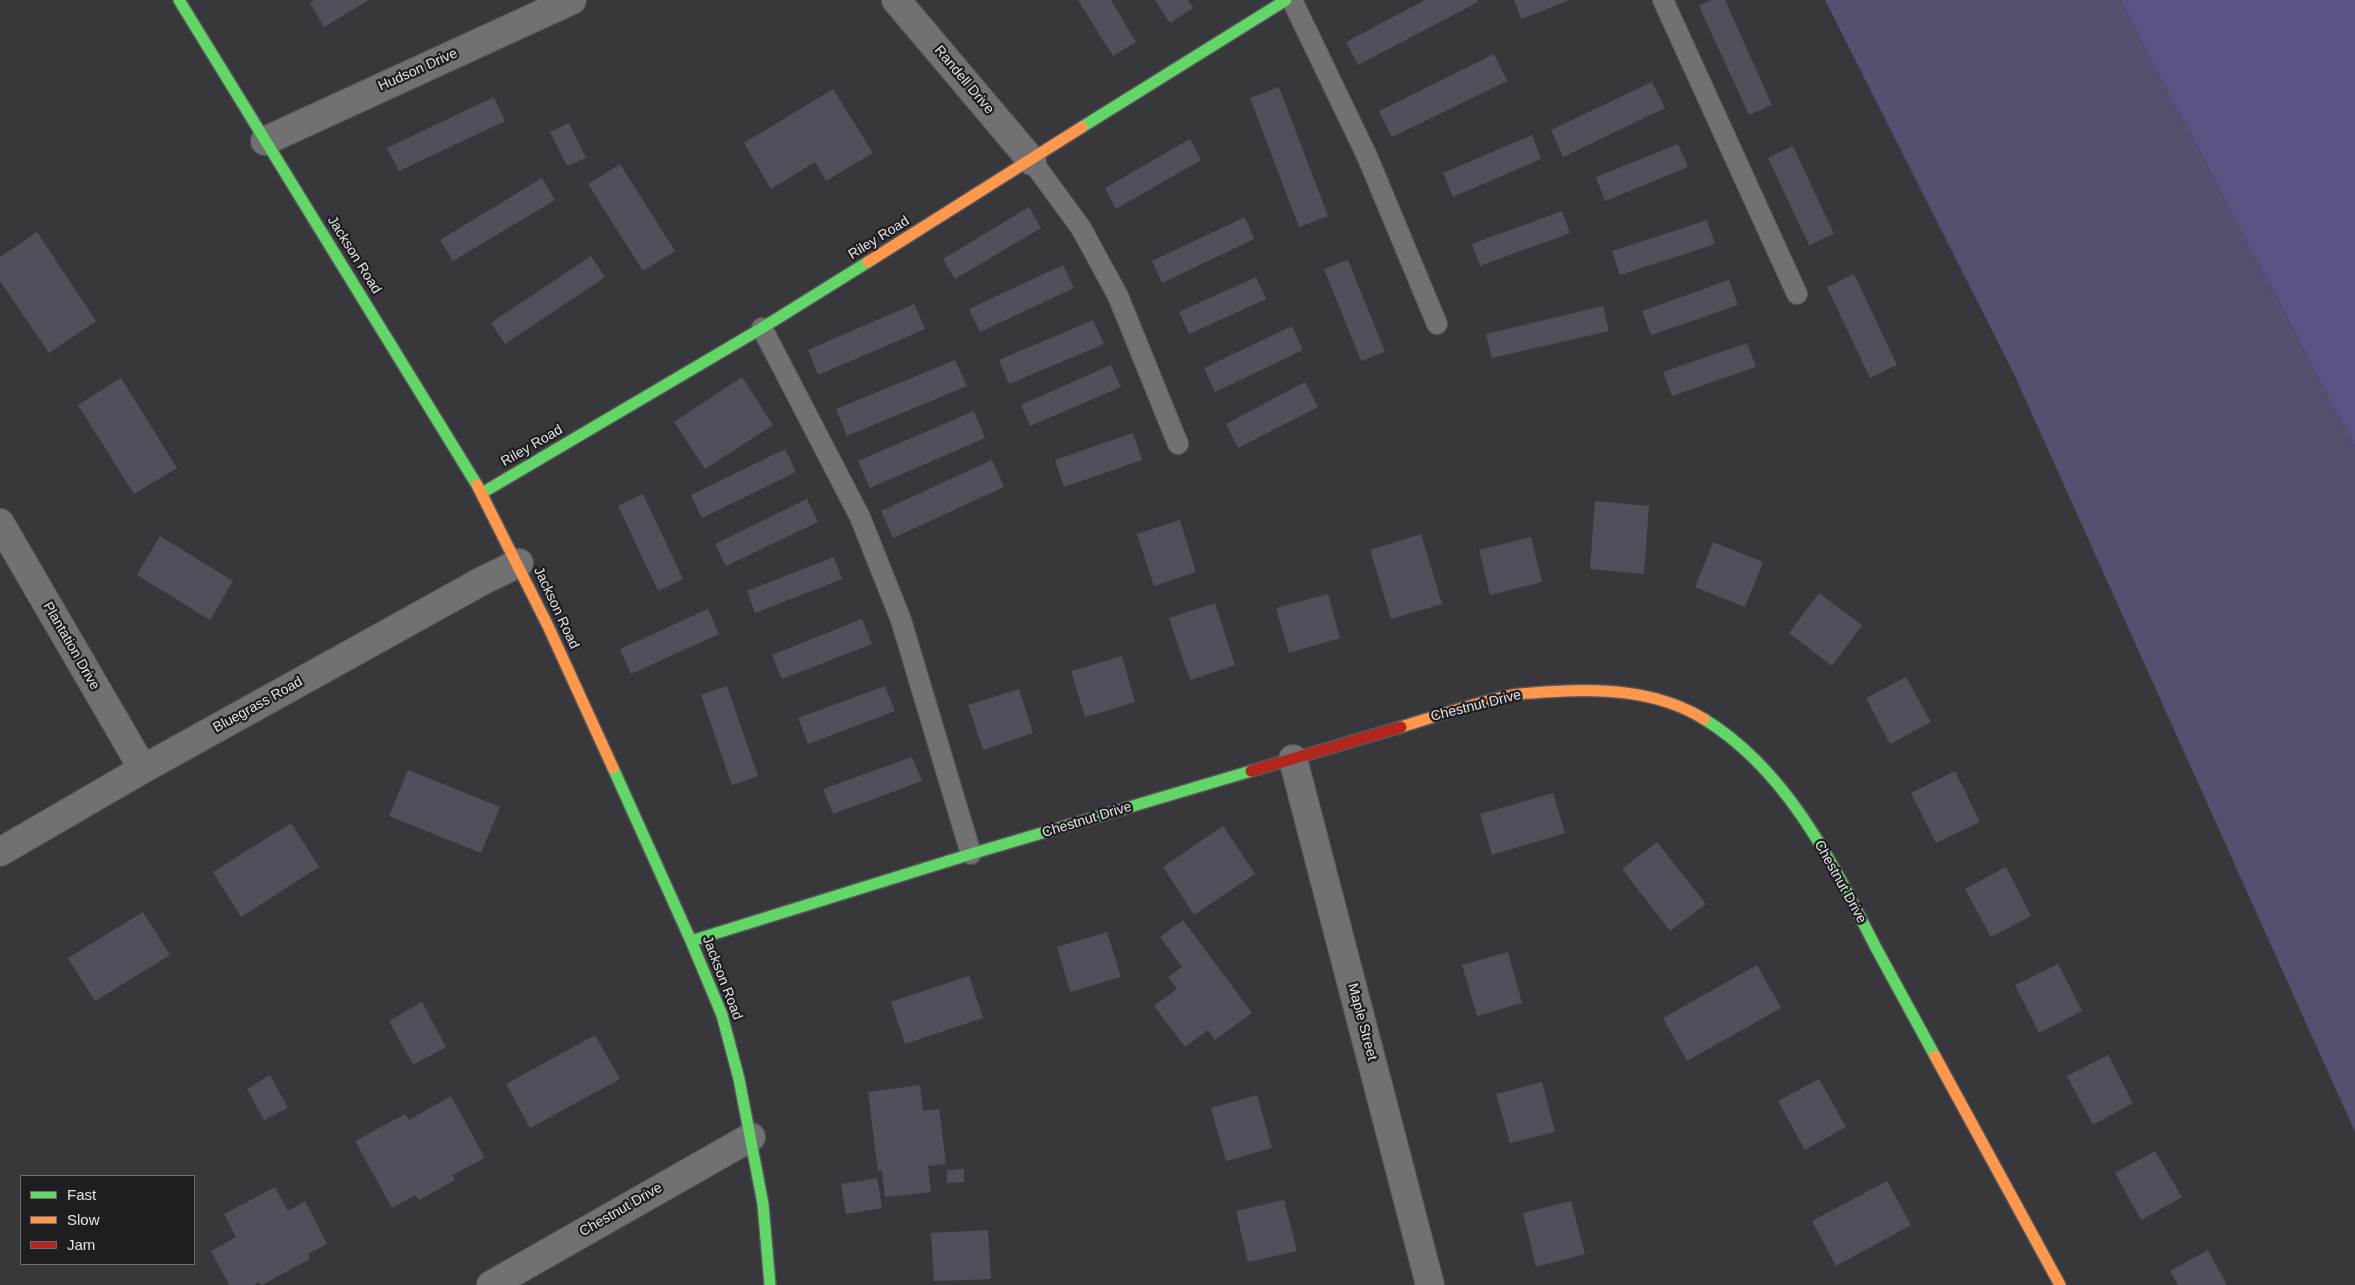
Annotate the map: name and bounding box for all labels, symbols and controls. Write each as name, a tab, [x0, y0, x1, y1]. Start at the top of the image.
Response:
street label: Randell Drive	[931, 42, 997, 118]
street label: Hudson Drive	[376, 45, 460, 95]
street label: Jackson Road	[323, 213, 385, 297]
street label: Riley Road	[846, 213, 912, 263]
street label: Riley Road	[498, 422, 566, 470]
street label: Jackson Road	[530, 564, 582, 652]
street label: Plantation Drive	[39, 599, 103, 693]
street label: Bluegrass Road	[210, 674, 306, 736]
street label: Chestnut Drive	[1429, 687, 1523, 725]
street label: Chestnut Drive	[1040, 798, 1134, 842]
street label: Chestnut Drive	[1810, 837, 1870, 927]
street label: Jackson Road	[698, 934, 746, 1022]
street label: Maple Street	[1344, 981, 1380, 1063]
legend	[20, 1175, 195, 1265]
street label: Chestnut Drive	[577, 1180, 665, 1240]
text: Fast	[67, 1186, 96, 1203]
text: Slow	[67, 1211, 100, 1228]
text: Jam	[67, 1236, 95, 1253]

